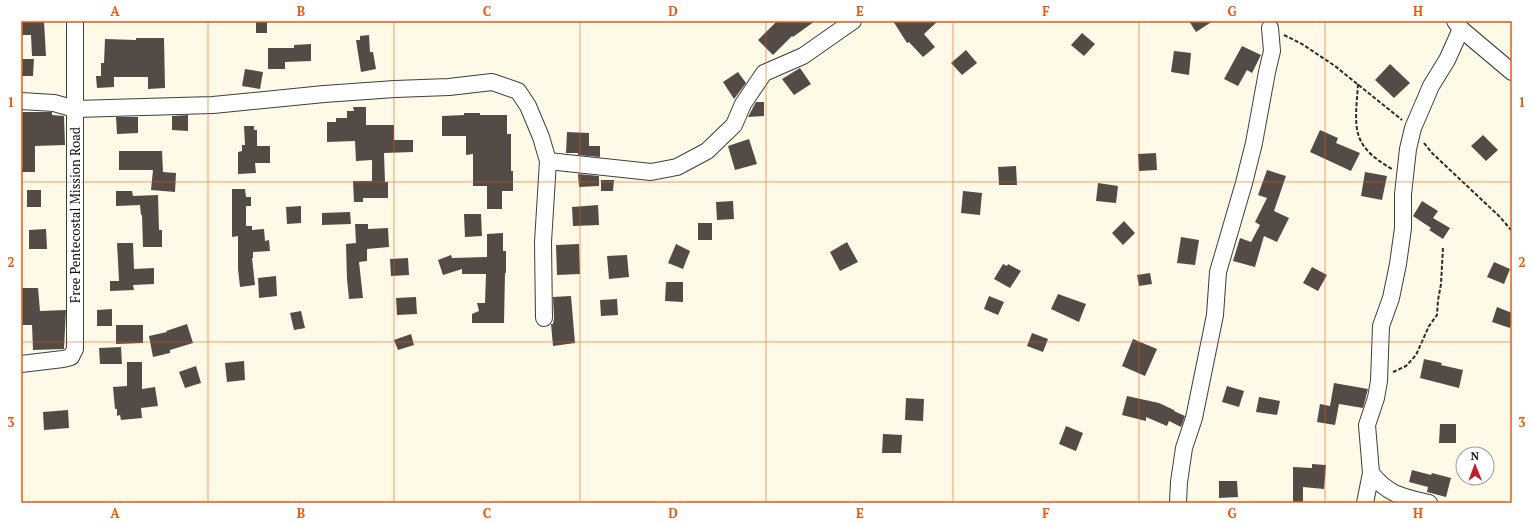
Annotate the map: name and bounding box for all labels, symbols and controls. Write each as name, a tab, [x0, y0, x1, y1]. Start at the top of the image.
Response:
text: A	[110, 2, 120, 20]
text: B	[297, 2, 305, 20]
text: C	[483, 2, 491, 20]
text: D	[668, 2, 678, 20]
text: E	[856, 2, 864, 20]
text: F	[1042, 2, 1050, 20]
text: G	[1227, 2, 1237, 20]
text: H	[1413, 2, 1423, 20]
text: 1	[7, 93, 15, 111]
text: 1	[1518, 93, 1526, 111]
street label: Free Pentecostal Mission Road	[66, 127, 84, 303]
text: 2	[7, 253, 15, 271]
text: 2	[1518, 253, 1526, 271]
text: 3	[7, 413, 15, 431]
text: 3	[1518, 413, 1526, 431]
north arrow	[1455, 446, 1495, 486]
text: N	[1471, 449, 1480, 463]
text: A	[110, 504, 120, 522]
text: B	[297, 504, 305, 522]
text: C	[483, 504, 491, 522]
text: D	[668, 504, 678, 522]
text: E	[856, 504, 864, 522]
text: F	[1042, 504, 1050, 522]
text: G	[1227, 504, 1237, 522]
text: H	[1413, 504, 1423, 522]

